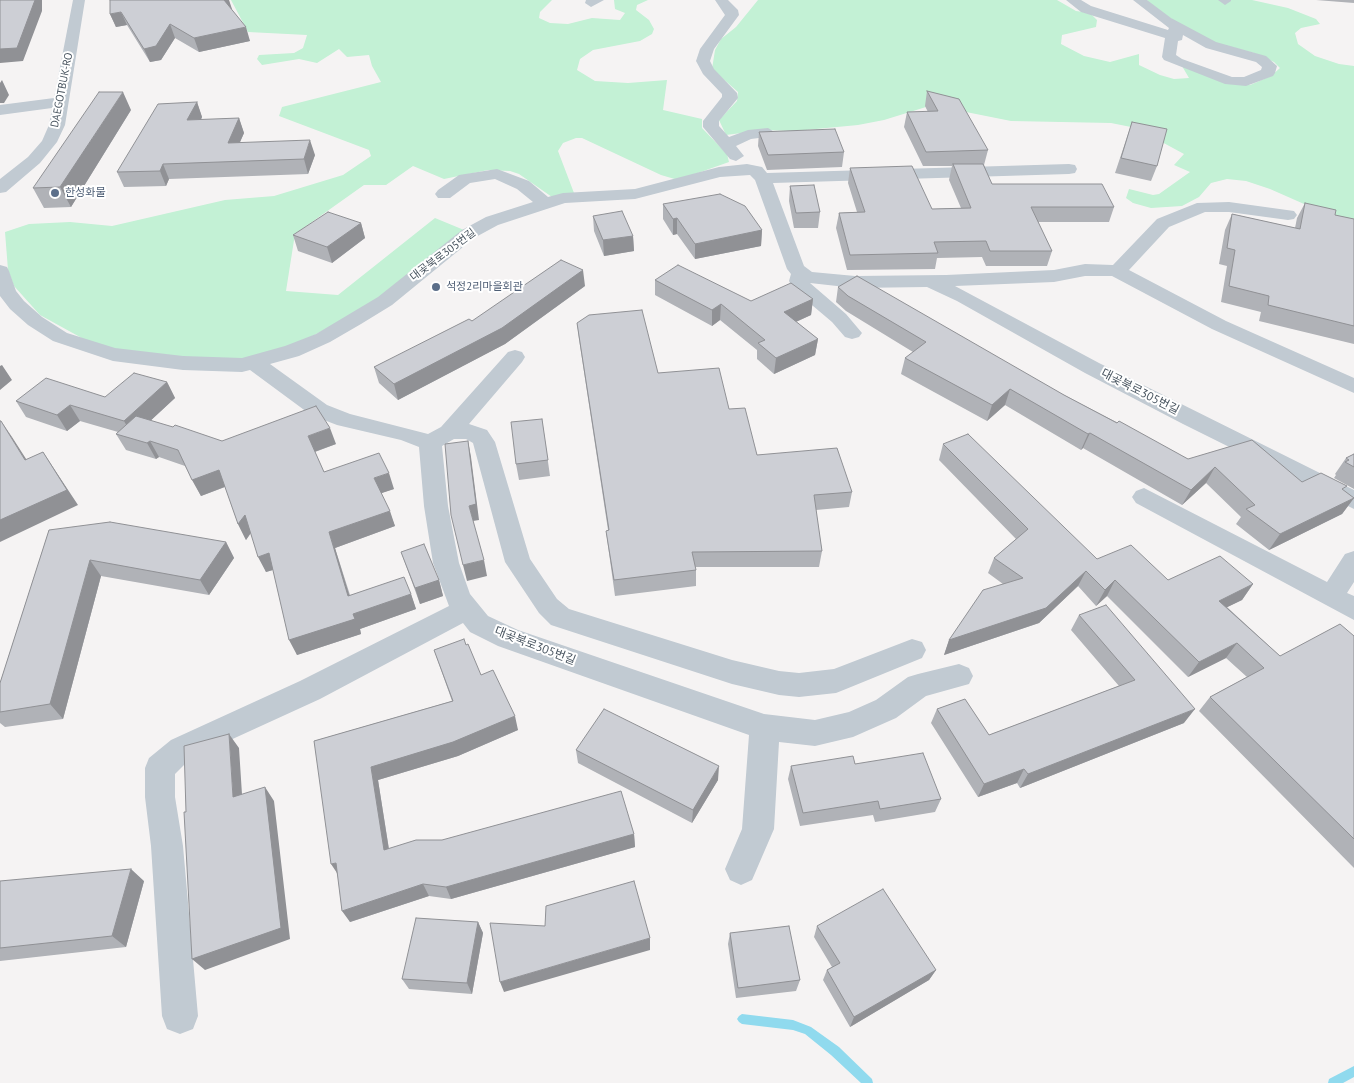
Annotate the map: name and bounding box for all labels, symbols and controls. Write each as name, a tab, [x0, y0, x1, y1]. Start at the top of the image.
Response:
street label: DAEGOTBUK-RO	[48, 51, 76, 129]
place label: 한성화물	[65, 186, 105, 200]
marker: 한성화물	[49, 187, 61, 199]
street label: 대곶북로305번길	[408, 226, 478, 284]
place label: 석정2리마을회관	[446, 280, 523, 294]
marker: 석정2리마을회관	[430, 281, 442, 293]
street label: 대곶북로305번길	[1098, 366, 1182, 418]
street label: 대곶북로305번길	[492, 624, 578, 668]

